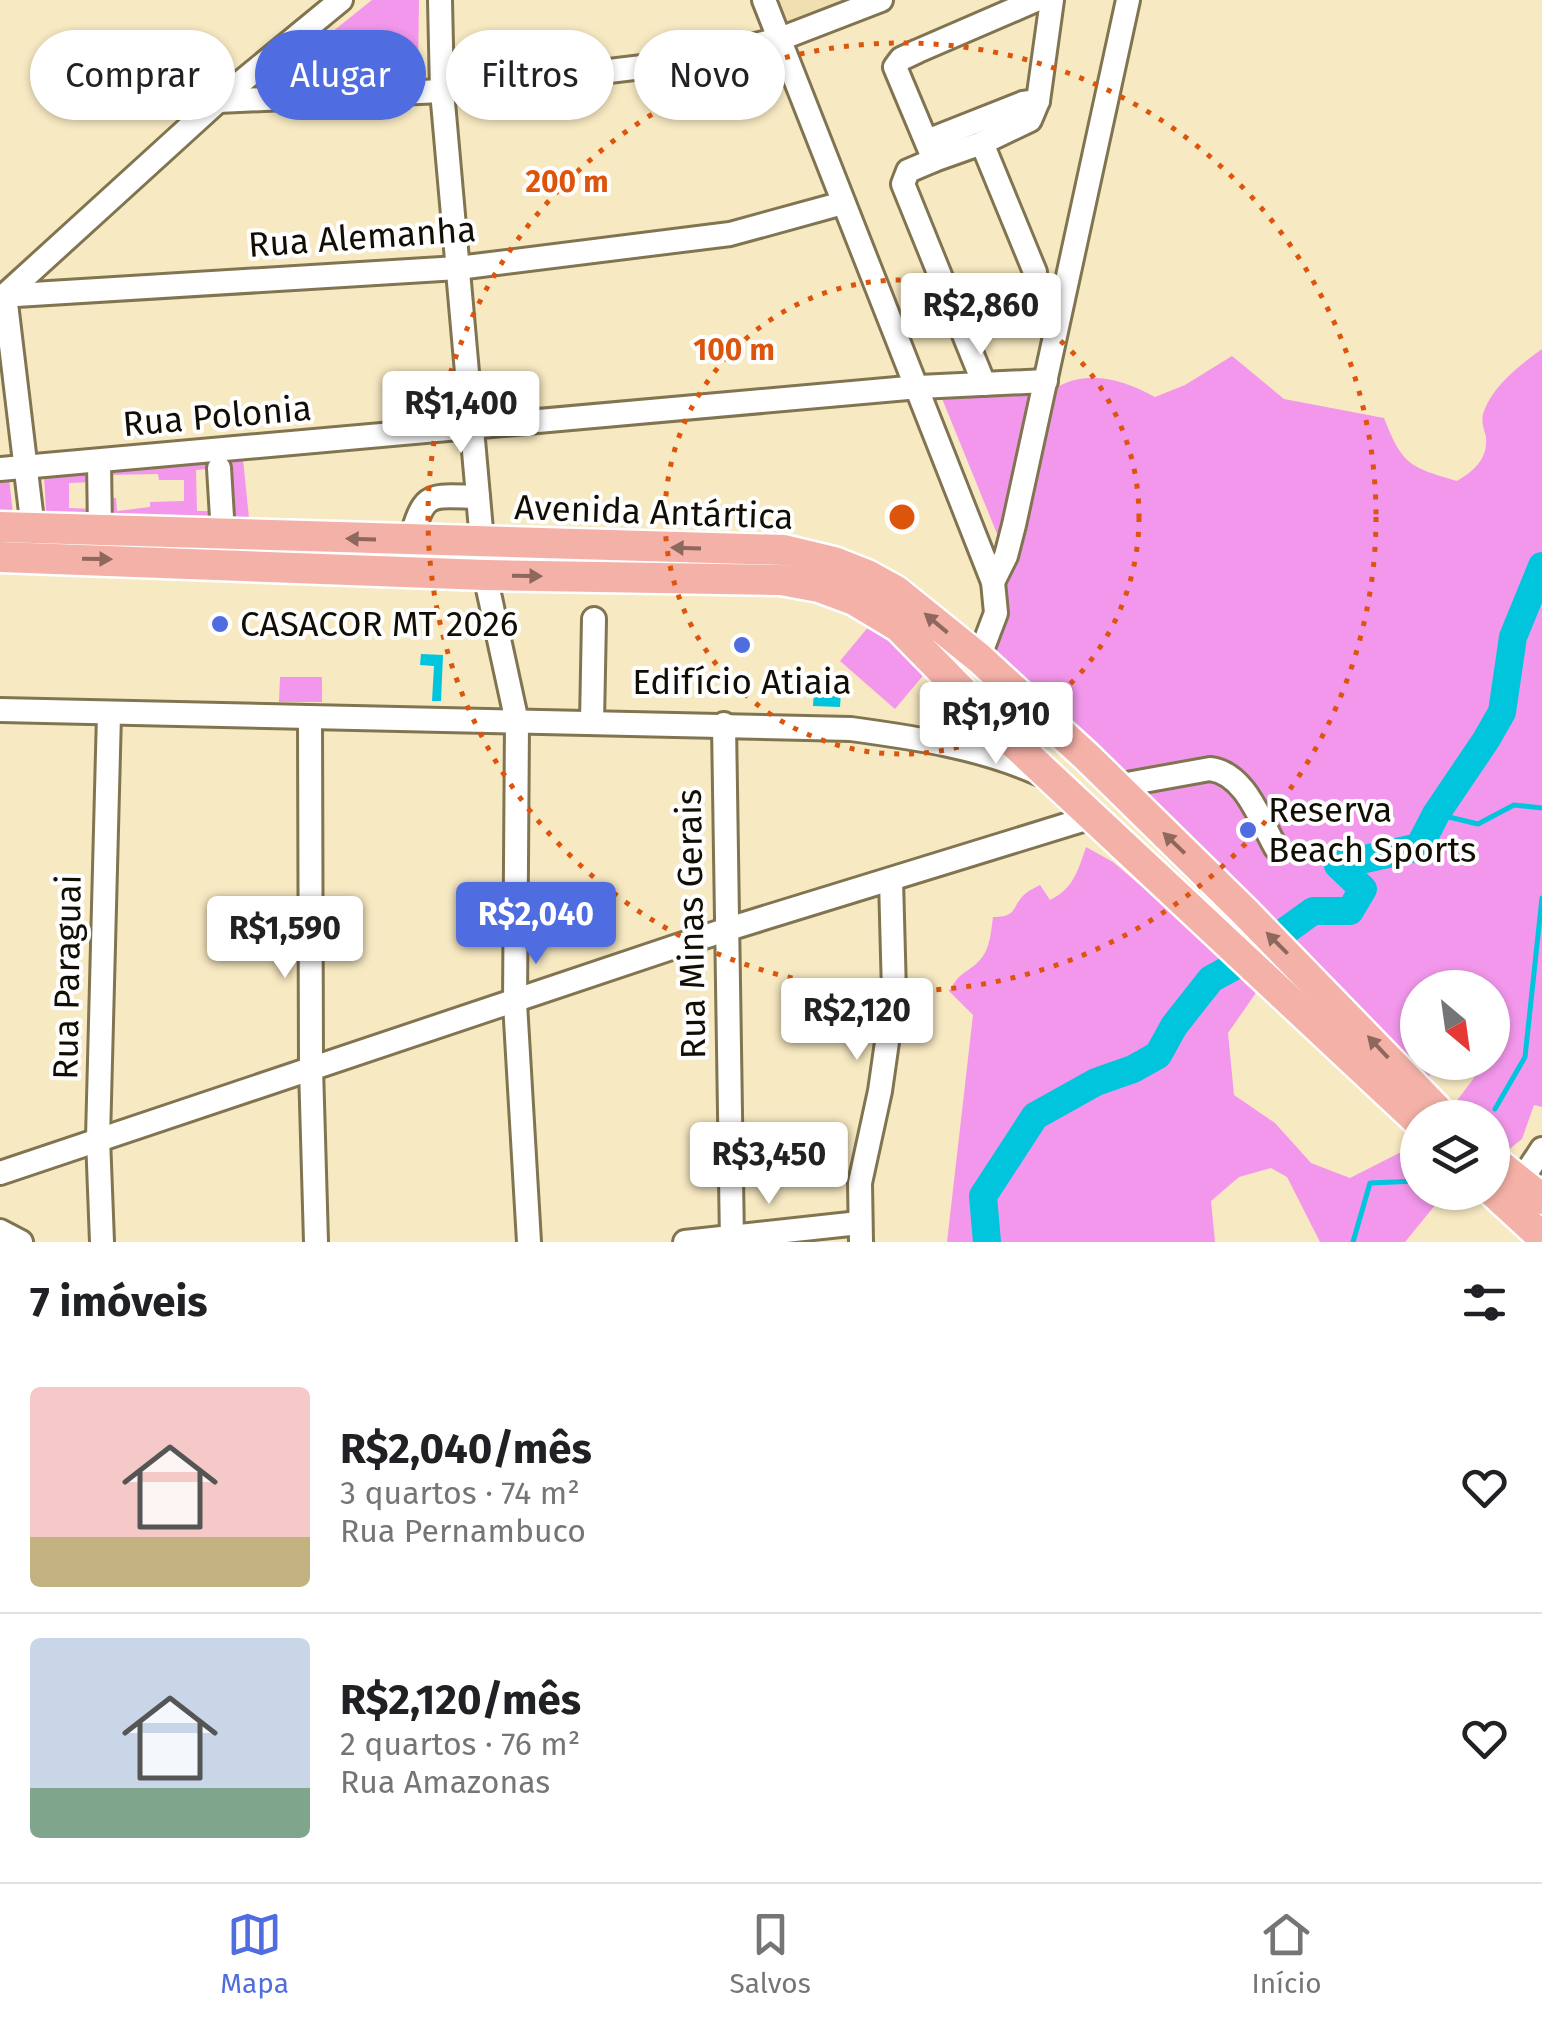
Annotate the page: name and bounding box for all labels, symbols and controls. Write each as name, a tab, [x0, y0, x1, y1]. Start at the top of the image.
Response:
chip: Comprar	[30, 30, 235, 120]
chip: Alugar	[255, 30, 426, 120]
chip: Filtros	[446, 30, 614, 120]
chip: Novo	[634, 30, 785, 120]
text: 200 m	[525, 164, 609, 200]
street label: Rua Alemanha	[247, 208, 477, 266]
pin: R$2,860	[889, 273, 1073, 358]
text: R$2,860	[923, 286, 1039, 324]
text: 100 m	[693, 332, 775, 368]
pin: R$1,400	[369, 371, 553, 456]
text: R$1,400	[404, 384, 518, 422]
street label: Rua Polonia	[121, 387, 313, 445]
street label: Avenida Antártica	[514, 486, 794, 538]
centre of rings	[884, 499, 920, 535]
one-way arrow	[345, 531, 377, 547]
one-way arrow	[670, 539, 702, 555]
one-way arrow	[82, 552, 114, 568]
one-way arrow	[512, 568, 544, 584]
place label: CASACOR MT 2026	[240, 603, 518, 645]
one-way arrow	[924, 612, 949, 634]
marker: CASACOR MT 2026	[209, 613, 231, 635]
marker: Edifício Atiaia	[731, 634, 753, 656]
place label: Edifício Atiaia	[632, 661, 852, 703]
pin: R$1,910	[904, 682, 1088, 767]
text: R$1,910	[942, 695, 1050, 733]
street label: Rua Minas Gerais	[668, 788, 714, 1060]
place label: Reserva Beach Sports	[1268, 789, 1476, 871]
marker: Reserva Beach Sports	[1237, 819, 1259, 841]
one-way arrow	[1163, 832, 1187, 855]
street label: Rua Paraguai	[44, 874, 90, 1080]
pin: R$2,040	[444, 882, 628, 967]
text: R$2,040	[478, 895, 594, 933]
pin: R$1,590	[193, 896, 377, 981]
text: R$1,590	[229, 909, 341, 947]
one-way arrow	[1265, 932, 1289, 955]
north arrow	[1400, 970, 1510, 1080]
map controls	[1400, 970, 1510, 1210]
pin: R$2,120	[765, 978, 949, 1063]
text: R$2,120	[803, 991, 911, 1029]
one-way arrow	[1367, 1035, 1390, 1059]
button: layers	[1400, 1100, 1510, 1210]
pin: R$3,450	[677, 1122, 861, 1207]
text: R$3,450	[712, 1135, 826, 1173]
icon: filters	[1457, 1275, 1512, 1330]
text: 7 imóveis	[30, 1277, 208, 1327]
text: R$2,040/mês	[340, 1424, 592, 1474]
icon: home	[110, 1427, 230, 1547]
icon: heart	[1457, 1460, 1512, 1515]
text: 3 quartos · 74 m²	[340, 1474, 580, 1512]
text: Rua Pernambuco	[340, 1512, 586, 1550]
text: R$2,120/mês	[340, 1675, 581, 1725]
icon: home	[110, 1678, 230, 1798]
icon: heart	[1457, 1711, 1512, 1766]
text: 2 quartos · 76 m²	[340, 1725, 580, 1763]
text: Rua Amazonas	[340, 1763, 550, 1801]
tab: Mapa	[220, 1907, 289, 2000]
tab: Salvos	[730, 1907, 811, 2000]
tab: Início	[1251, 1907, 1322, 2000]

